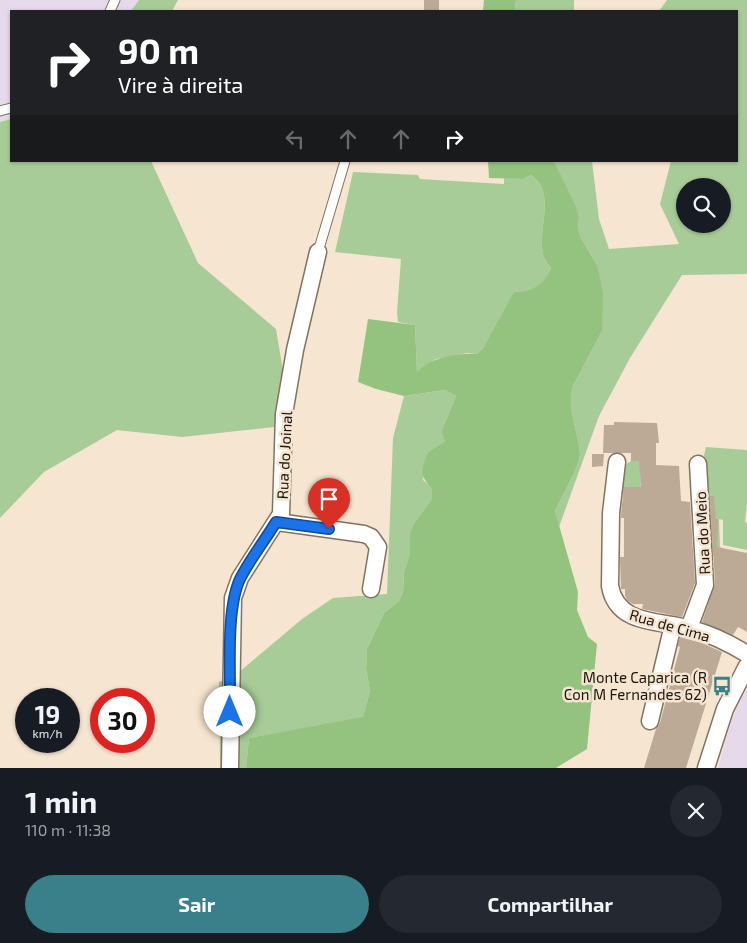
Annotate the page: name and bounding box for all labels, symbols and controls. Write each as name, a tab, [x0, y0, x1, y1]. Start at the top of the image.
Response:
text: 90 m	[118, 29, 199, 71]
icon: right	[35, 30, 100, 95]
text: Vire à direita	[118, 71, 243, 97]
icon: left	[281, 125, 309, 153]
icon: ahead	[334, 125, 362, 153]
icon: ahead	[387, 125, 415, 153]
icon: right	[440, 125, 468, 153]
map controls	[676, 178, 731, 233]
button: search	[676, 178, 731, 233]
street label: Rua do Joinal	[273, 410, 295, 500]
pin	[308, 478, 350, 529]
icon: arrive	[315, 485, 343, 513]
street label: Rua do Meio	[691, 491, 713, 575]
street label: Rua de Cima	[628, 605, 712, 645]
place label: Monte Caparica (R Con M Fernandes 62)	[564, 668, 707, 703]
bus stop icon: Monte Caparica (R Con M Fernandes 62)	[711, 675, 733, 697]
position arrow	[203, 685, 255, 737]
speed limit sign: 30	[90, 688, 155, 753]
text: 19	[35, 699, 60, 729]
text: km/h	[33, 726, 62, 740]
text: 1 min	[25, 783, 97, 819]
button: close	[670, 785, 722, 837]
text: 110 m · 11:38	[25, 820, 111, 839]
button: Sair	[25, 875, 369, 933]
button: Compartilhar	[379, 875, 722, 933]

